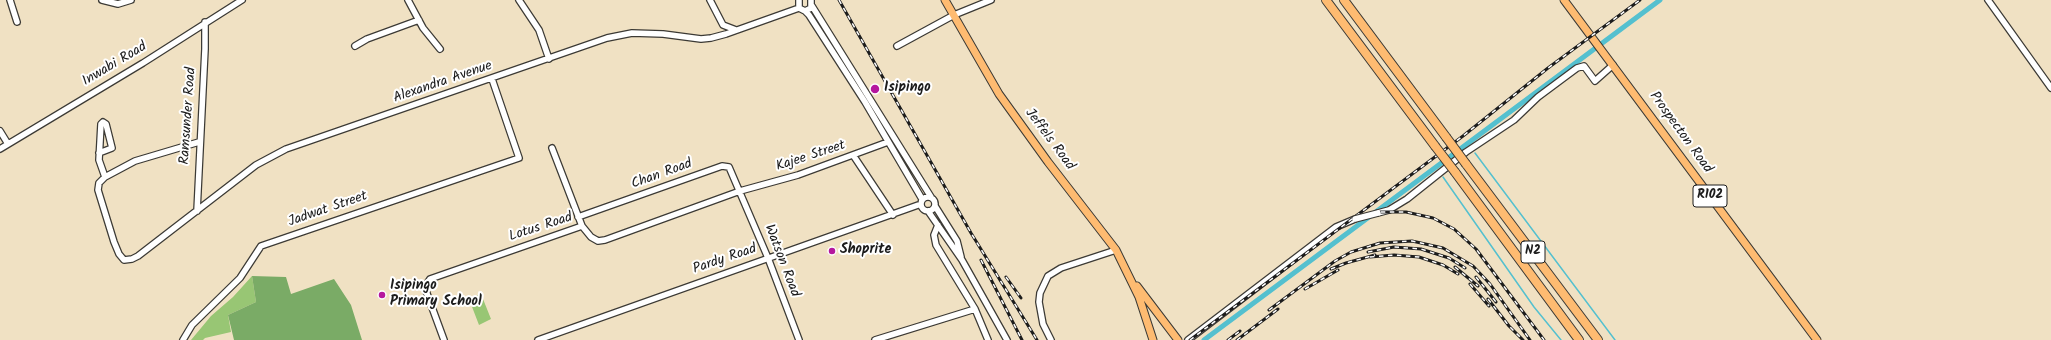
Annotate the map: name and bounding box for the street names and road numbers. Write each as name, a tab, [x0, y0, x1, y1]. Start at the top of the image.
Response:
street label: Inwabi Road	[80, 39, 150, 91]
street label: Alexandra Avenue	[391, 58, 495, 108]
street label: Ramsunder Road	[177, 67, 201, 165]
street label: Prospecton Road	[1645, 89, 1715, 177]
street label: Jeffels Road	[1020, 106, 1078, 174]
street label: Kajee Street	[774, 138, 848, 176]
street label: Chan Road	[629, 156, 695, 194]
road number: R102	[1693, 185, 1727, 207]
street label: Jadwat Street	[286, 189, 370, 231]
street label: Lotus Road	[507, 210, 575, 246]
street label: Watson Road	[759, 222, 803, 300]
street label: Pardy Road	[691, 241, 759, 279]
road number: N2	[1521, 241, 1545, 263]

